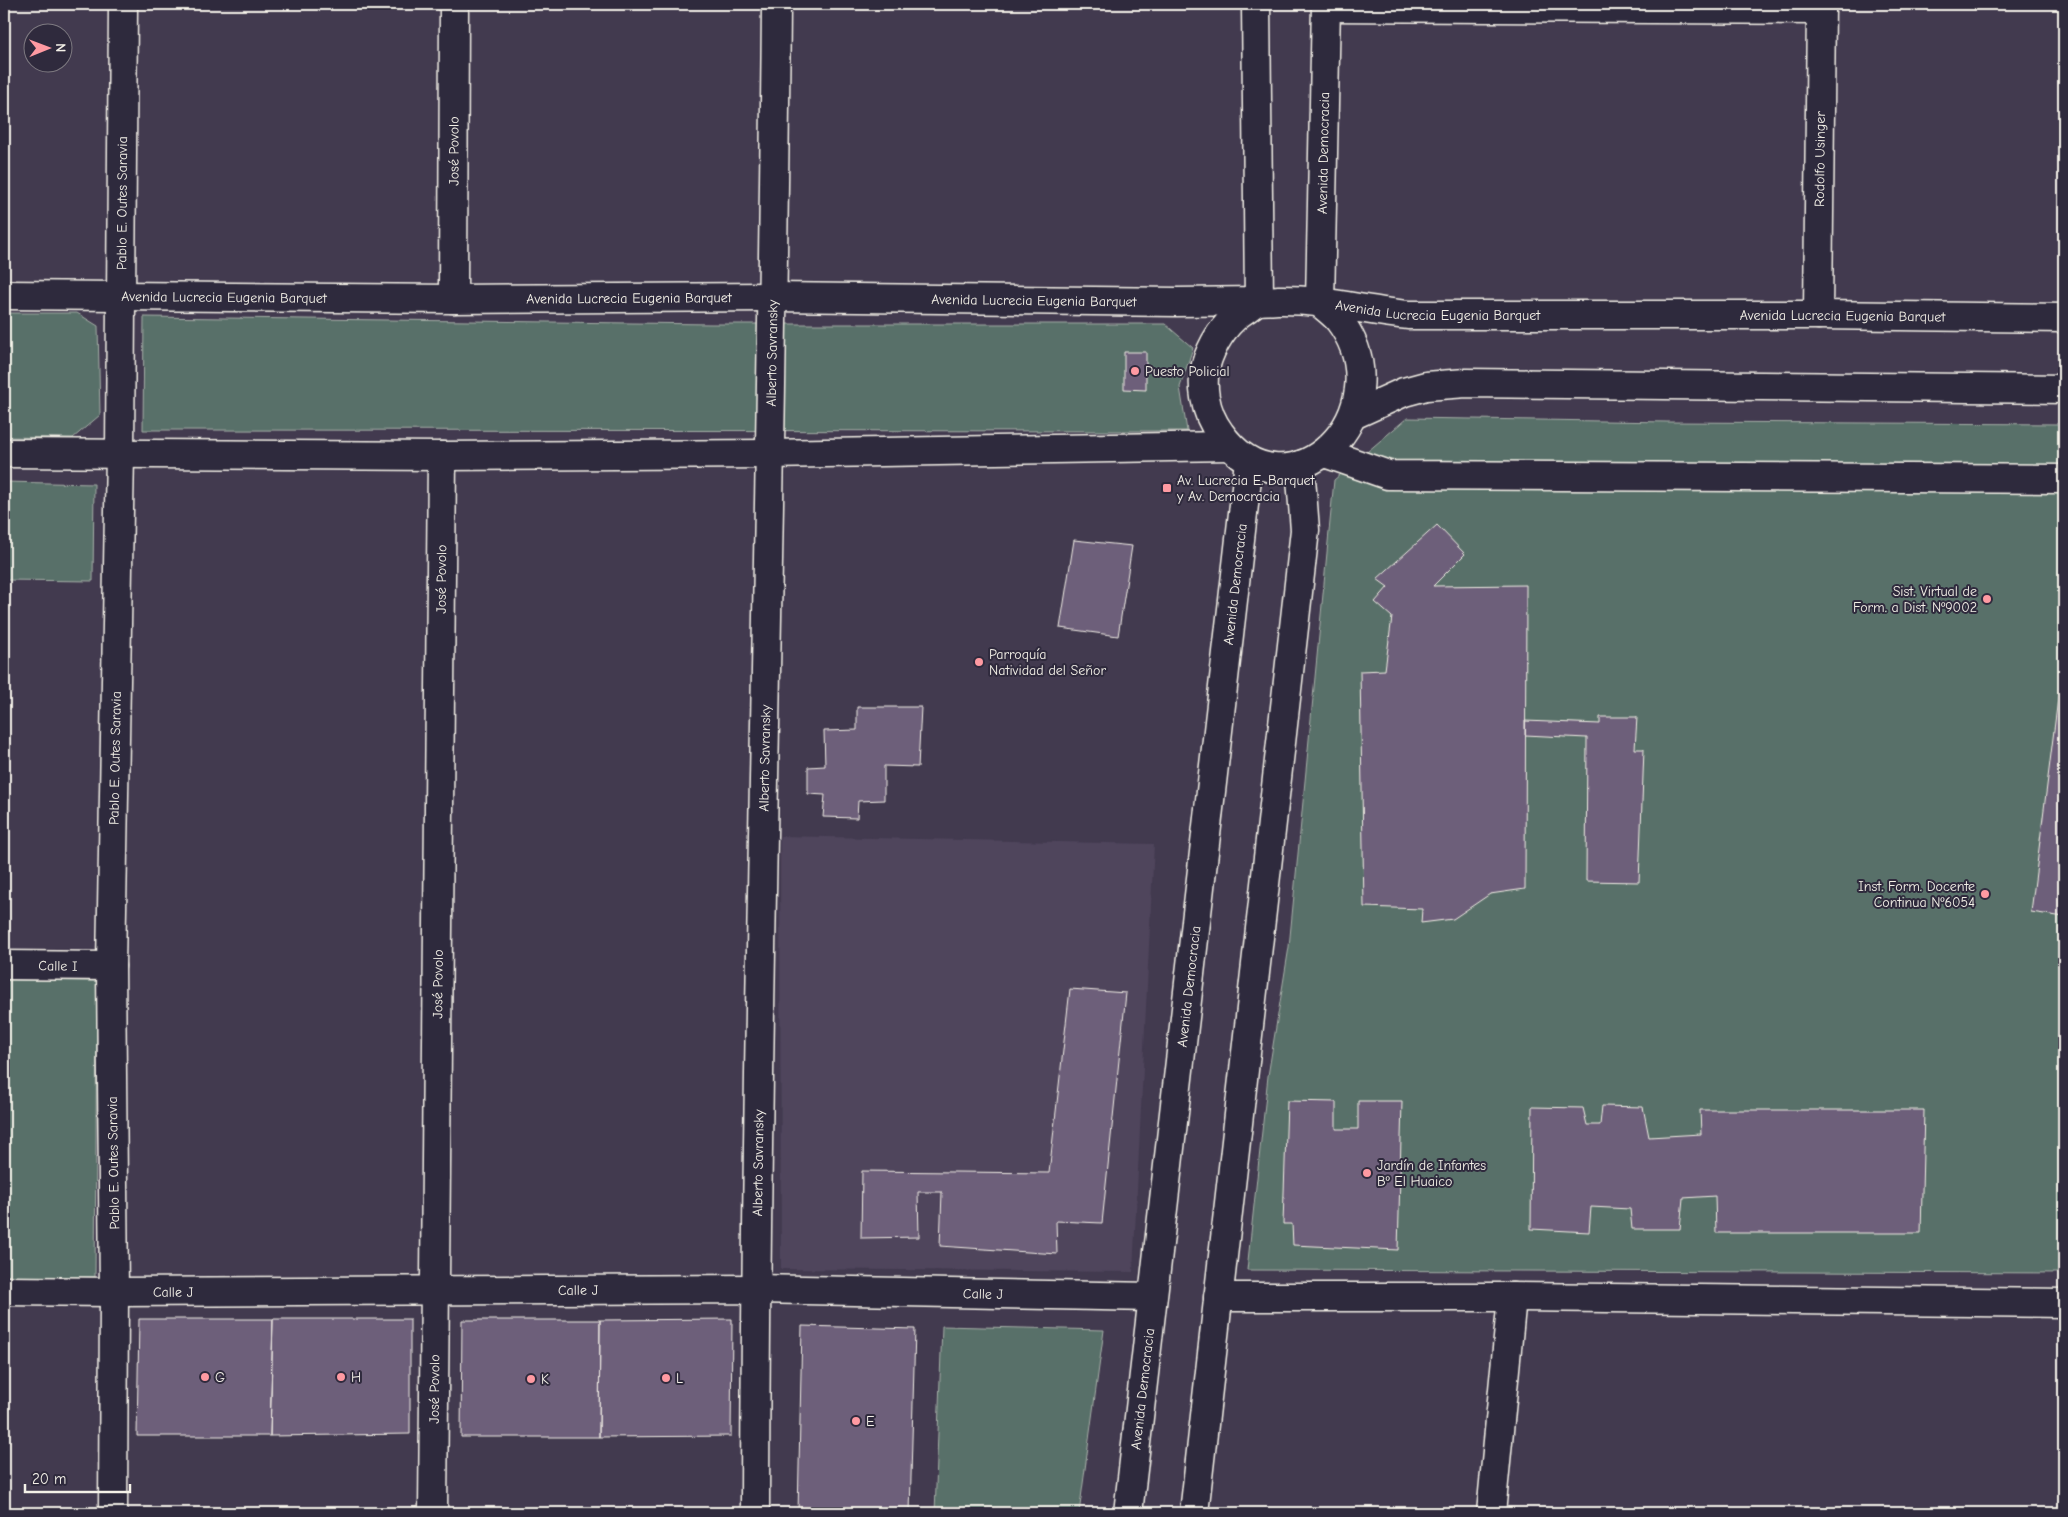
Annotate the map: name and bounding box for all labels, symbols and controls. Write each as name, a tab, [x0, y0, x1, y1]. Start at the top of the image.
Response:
north arrow	[22, 22, 72, 72]
text: N	[52, 43, 69, 52]
street label: Avenida Democracia	[1314, 92, 1333, 214]
street label: Rodolfo Usinger	[1811, 111, 1829, 207]
street label: José Povolo	[445, 116, 463, 186]
street label: Pablo E. Outes Saravia	[113, 136, 131, 270]
street label: Avenida Lucrecia Eugenia Barquet	[121, 288, 328, 307]
street label: Avenida Lucrecia Eugenia Barquet	[526, 289, 733, 308]
street label: Avenida Lucrecia Eugenia Barquet	[931, 291, 1138, 311]
street label: Avenida Lucrecia Eugenia Barquet	[1334, 296, 1541, 324]
street label: Alberto Savransky	[763, 299, 781, 407]
street label: Avenida Lucrecia Eugenia Barquet	[1740, 307, 1946, 326]
place label: Puesto Policial	[1145, 363, 1230, 380]
marker: Puesto Policial	[1129, 365, 1141, 377]
place label: Av. Lucrecia E. Barquet y Av. Democracia	[1176, 472, 1316, 505]
marker: Av. Lucrecia E. Barquet y Av. Democracia	[1161, 482, 1173, 494]
street label: Avenida Democracia	[1220, 522, 1251, 646]
street label: José Povolo	[433, 544, 450, 614]
place label: Sist. Virtual de Form. a Dist. Nº9002	[1853, 583, 1977, 616]
marker: Sist. Virtual de Form. a Dist. Nº9002	[1981, 593, 1993, 605]
place label: Parroquía Natividad del Señor	[989, 646, 1106, 679]
marker: Parroquía Natividad del Señor	[973, 656, 985, 668]
street label: Pablo E. Outes Saravia	[105, 691, 125, 825]
street label: Alberto Savransky	[755, 704, 774, 812]
place label: Inst. Form. Docente Continua Nº6054	[1858, 878, 1975, 911]
marker: Inst. Form. Docente Continua Nº6054	[1979, 888, 1991, 900]
street label: Avenida Democracia	[1174, 925, 1204, 1048]
street label: José Povolo	[429, 949, 447, 1019]
street label: Calle I	[38, 957, 78, 975]
street label: Pablo E. Outes Saravia	[104, 1096, 123, 1230]
street label: Alberto Savransky	[749, 1109, 768, 1217]
place label: Jardín de Infantes Bº El Huaico	[1377, 1157, 1486, 1190]
marker: Jardín de Infantes Bº El Huaico	[1361, 1167, 1373, 1179]
street label: Calle J	[558, 1282, 598, 1299]
street label: Calle J	[153, 1284, 193, 1301]
street label: Calle J	[963, 1285, 1003, 1303]
street label: Avenida Democracia	[1127, 1327, 1158, 1451]
street label: José Povolo	[426, 1354, 443, 1424]
place label: G	[215, 1369, 225, 1386]
place label: H	[351, 1369, 361, 1386]
place label: L	[676, 1370, 683, 1387]
marker: G	[199, 1371, 211, 1383]
marker: H	[335, 1371, 347, 1383]
place label: K	[541, 1371, 549, 1388]
marker: L	[660, 1372, 672, 1384]
marker: K	[525, 1373, 537, 1385]
place label: E	[866, 1413, 874, 1430]
marker: E	[850, 1415, 862, 1427]
scale bar	[25, 1462, 130, 1494]
text: 20 m	[32, 1470, 66, 1488]

